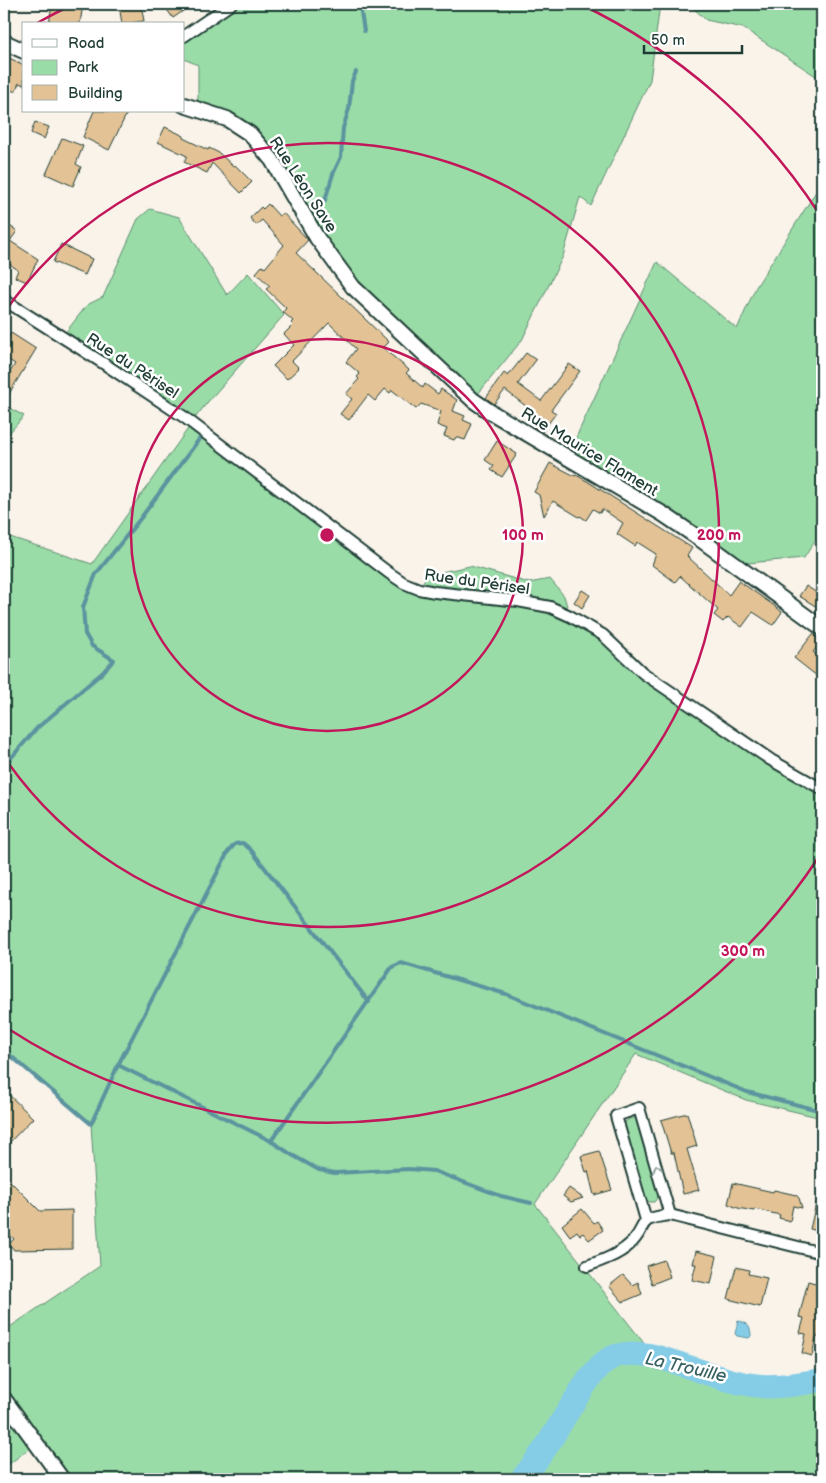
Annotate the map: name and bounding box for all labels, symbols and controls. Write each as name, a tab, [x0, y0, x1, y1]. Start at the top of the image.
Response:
legend	[22, 22, 185, 112]
scale bar	[644, 22, 741, 54]
text: 50 m	[651, 31, 685, 50]
text: Road	[68, 34, 104, 53]
text: Park	[68, 58, 99, 77]
text: Building	[68, 84, 123, 103]
street label: Rue Léon Save	[265, 133, 341, 237]
street label: Rue du Périsel	[83, 329, 182, 403]
street label: Rue Maurice Flament	[517, 404, 661, 501]
centre of rings	[318, 526, 336, 544]
text: 100 m	[502, 526, 544, 545]
text: 200 m	[697, 526, 741, 545]
street label: Rue du Périsel	[423, 566, 531, 599]
text: 300 m	[721, 942, 765, 961]
one-way arrow	[652, 1165, 662, 1173]
water label: La Trouille	[643, 1348, 729, 1387]

